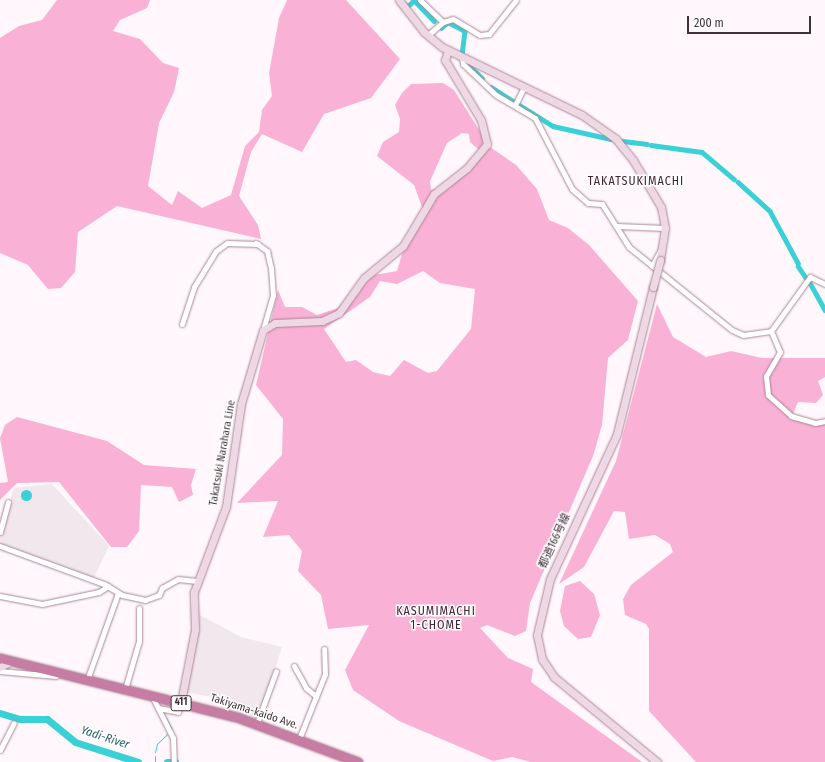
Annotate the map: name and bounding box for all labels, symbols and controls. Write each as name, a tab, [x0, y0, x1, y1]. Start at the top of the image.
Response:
scale bar	[689, 8, 813, 34]
text: 200 m	[694, 16, 724, 30]
district label: TAKATSUKIMACHI	[588, 175, 684, 189]
street label: Takatsuki Narahara Line	[207, 399, 239, 507]
street label: 都道166号線	[537, 511, 573, 571]
district label: KASUMIMACHI 1-CHOME	[396, 605, 476, 633]
street label: Takiyama-kaido Ave.	[208, 692, 300, 732]
road number: 411	[170, 695, 192, 711]
water label: Yadi-River	[79, 723, 131, 753]

